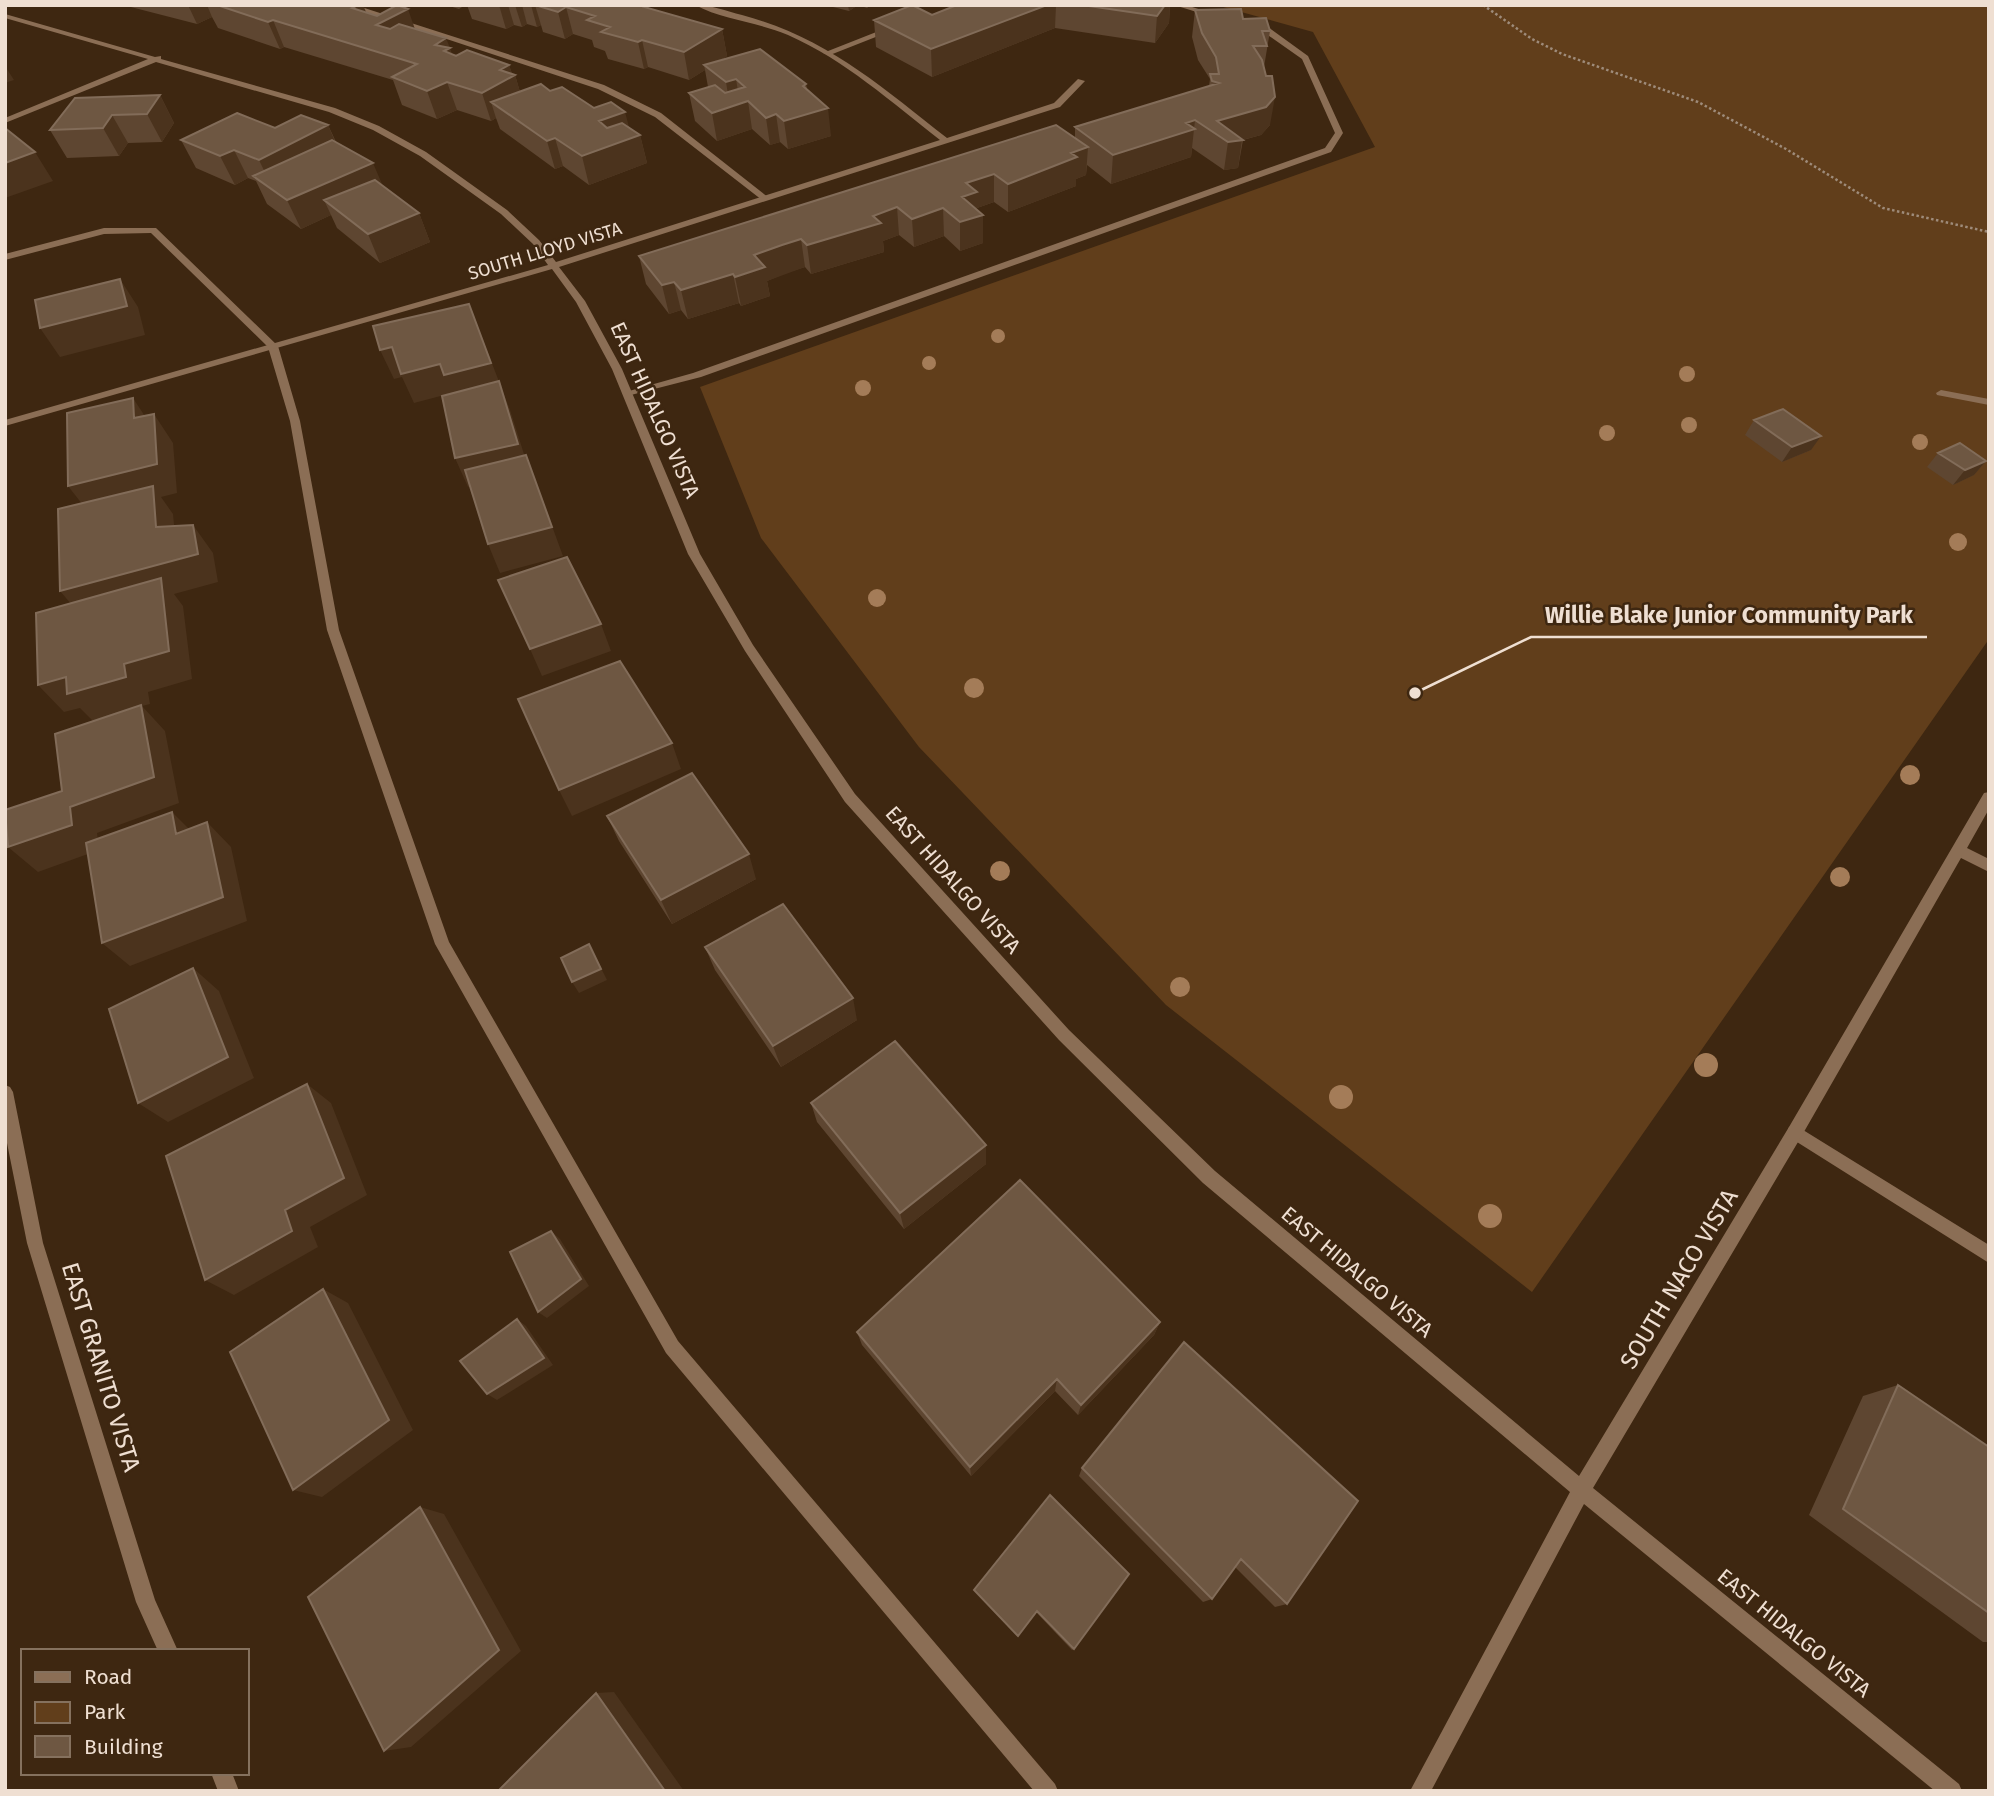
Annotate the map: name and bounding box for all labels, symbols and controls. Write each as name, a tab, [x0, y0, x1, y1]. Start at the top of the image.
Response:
street label: SOUTH LLOYD VISTA	[466, 217, 625, 285]
street label: EAST HIDALGO VISTA	[604, 318, 706, 502]
callout: Willie Blake Junior Community Park	[1531, 593, 1927, 637]
text: Willie Blake Junior Community Park	[1545, 601, 1913, 629]
street label: EAST HIDALGO VISTA	[880, 801, 1026, 959]
street label: SOUTH NACO VISTA	[1614, 1184, 1744, 1374]
street label: EAST HIDALGO VISTA	[1276, 1201, 1438, 1343]
street label: EAST GRANITO VISTA	[56, 1259, 146, 1475]
street label: EAST HIDALGO VISTA	[1712, 1563, 1876, 1703]
legend	[21, 1649, 248, 1775]
text: Road	[84, 1664, 132, 1690]
text: Park	[84, 1699, 126, 1725]
text: Building	[84, 1734, 163, 1760]

